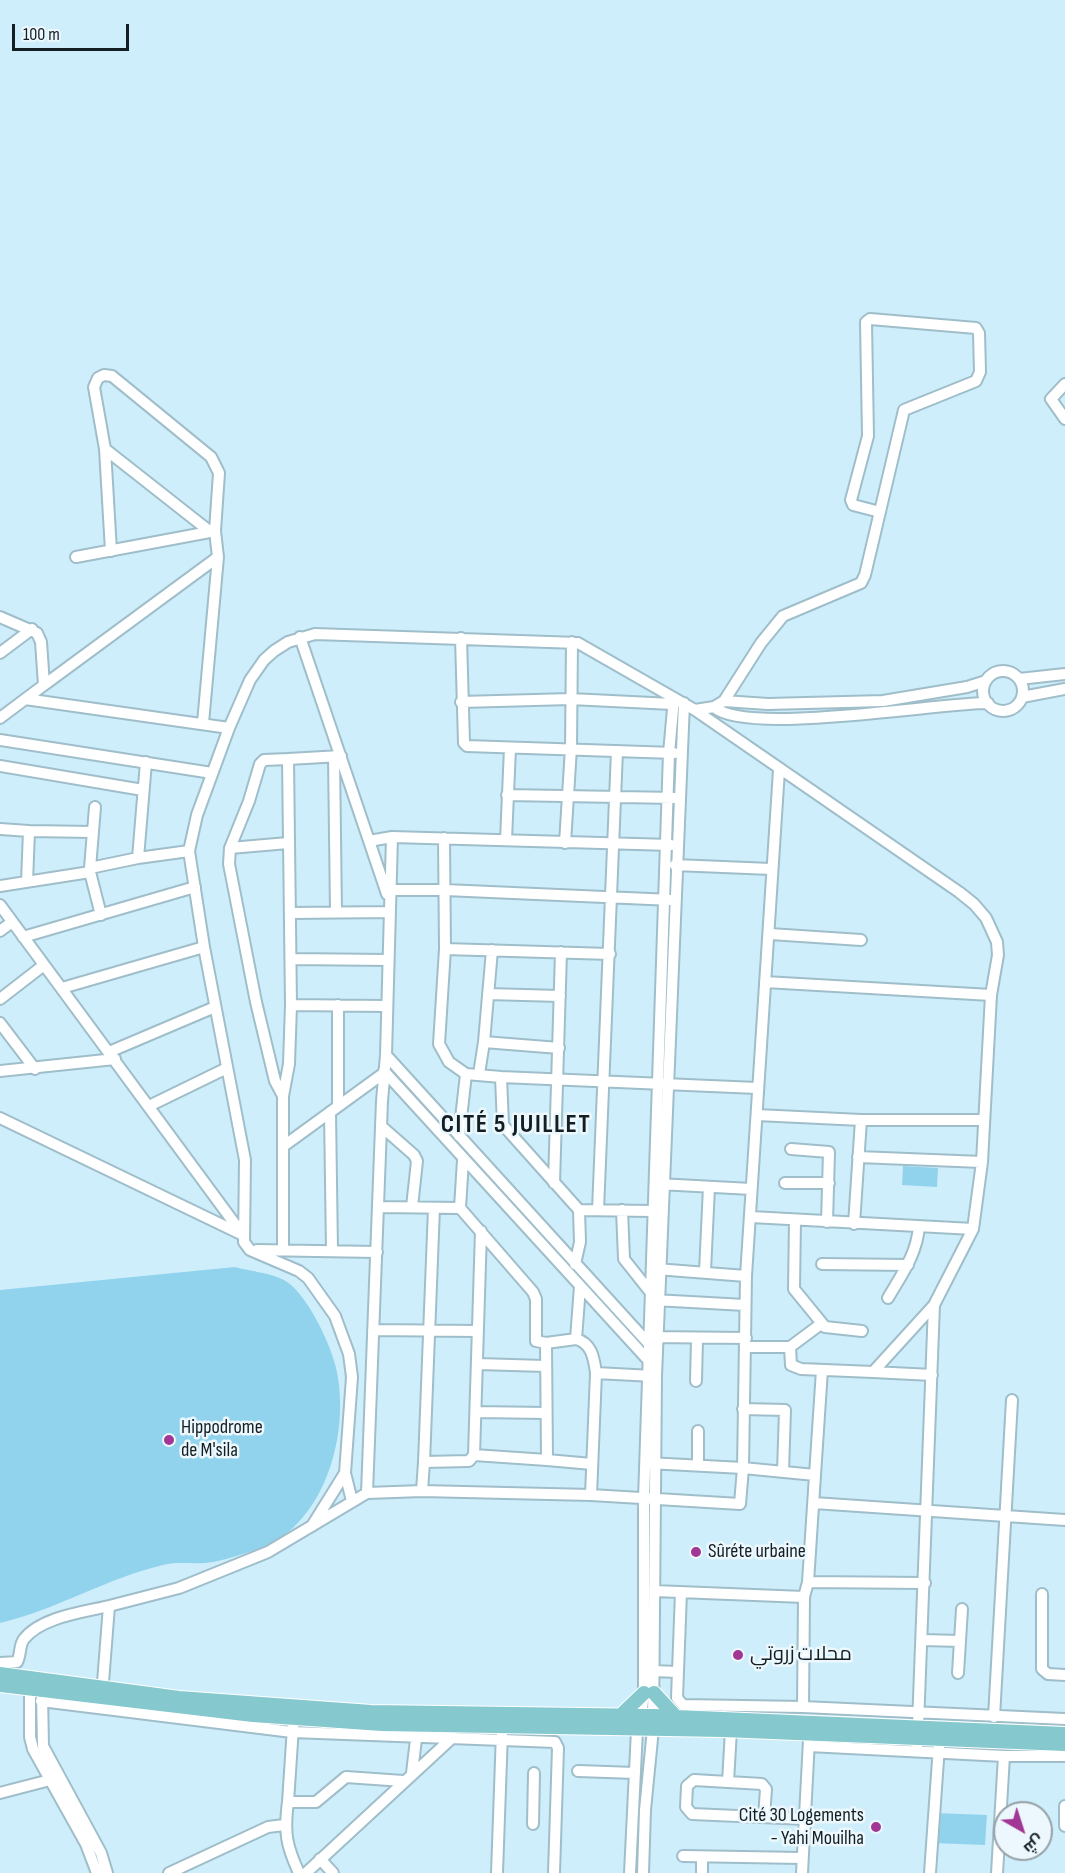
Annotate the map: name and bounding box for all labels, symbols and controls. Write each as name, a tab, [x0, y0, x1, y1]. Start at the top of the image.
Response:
scale bar	[15, 12, 132, 50]
text: 100 m	[23, 24, 60, 45]
district label: CITÉ 5 JUILLET	[441, 1109, 591, 1141]
place label: Hippodrome de M'sila	[181, 1416, 263, 1463]
marker: Hippodrome de M'sila	[162, 1433, 176, 1447]
place label: Sûréte urbaine	[708, 1540, 806, 1564]
marker: Sûréte urbaine	[689, 1545, 703, 1559]
place label: محلات زروتي	[750, 1643, 852, 1667]
marker: محلات زروتي	[731, 1648, 745, 1662]
north arrow	[993, 1801, 1053, 1861]
place label: Cité 30 Logements - Yahi Mouilha	[739, 1804, 864, 1851]
marker: Cité 30 Logements - Yahi Mouilha	[869, 1820, 883, 1834]
text: ش	[1019, 1830, 1047, 1858]

